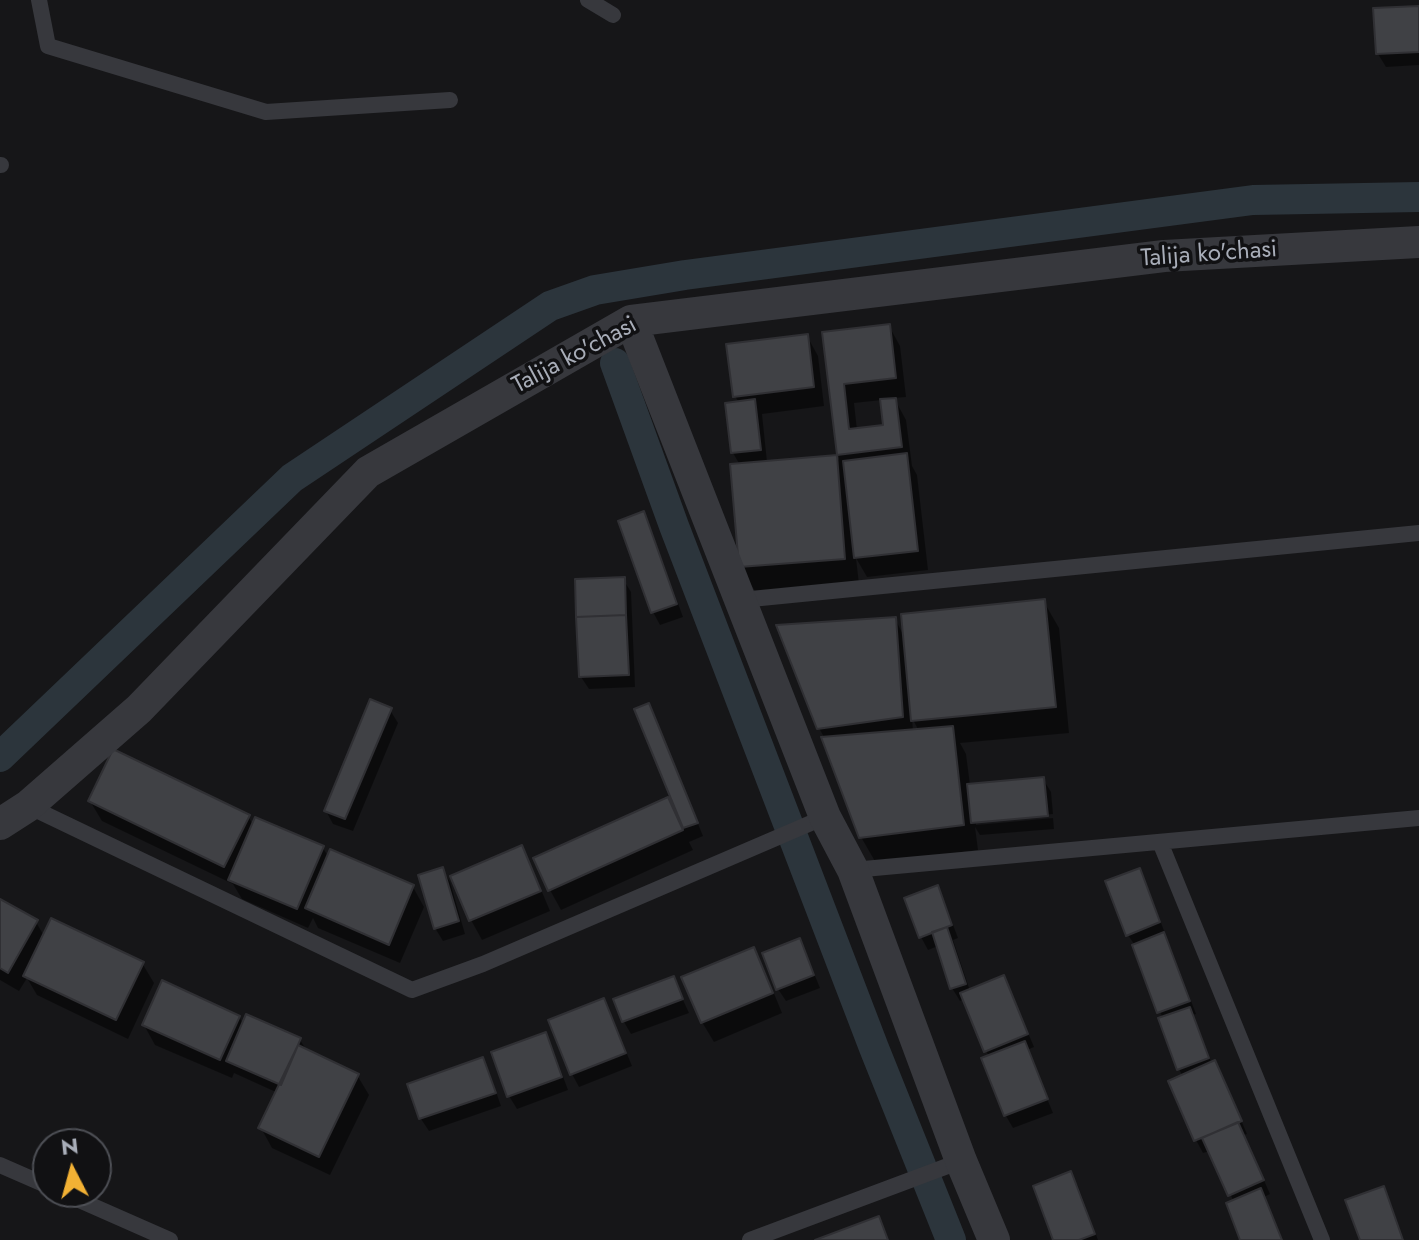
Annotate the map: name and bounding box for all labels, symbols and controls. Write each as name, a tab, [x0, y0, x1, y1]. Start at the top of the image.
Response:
street label: Talija ko'chasi	[1140, 236, 1278, 274]
street label: Talija ko'chasi	[508, 311, 642, 401]
north arrow	[32, 1128, 112, 1208]
text: N	[59, 1129, 80, 1163]

